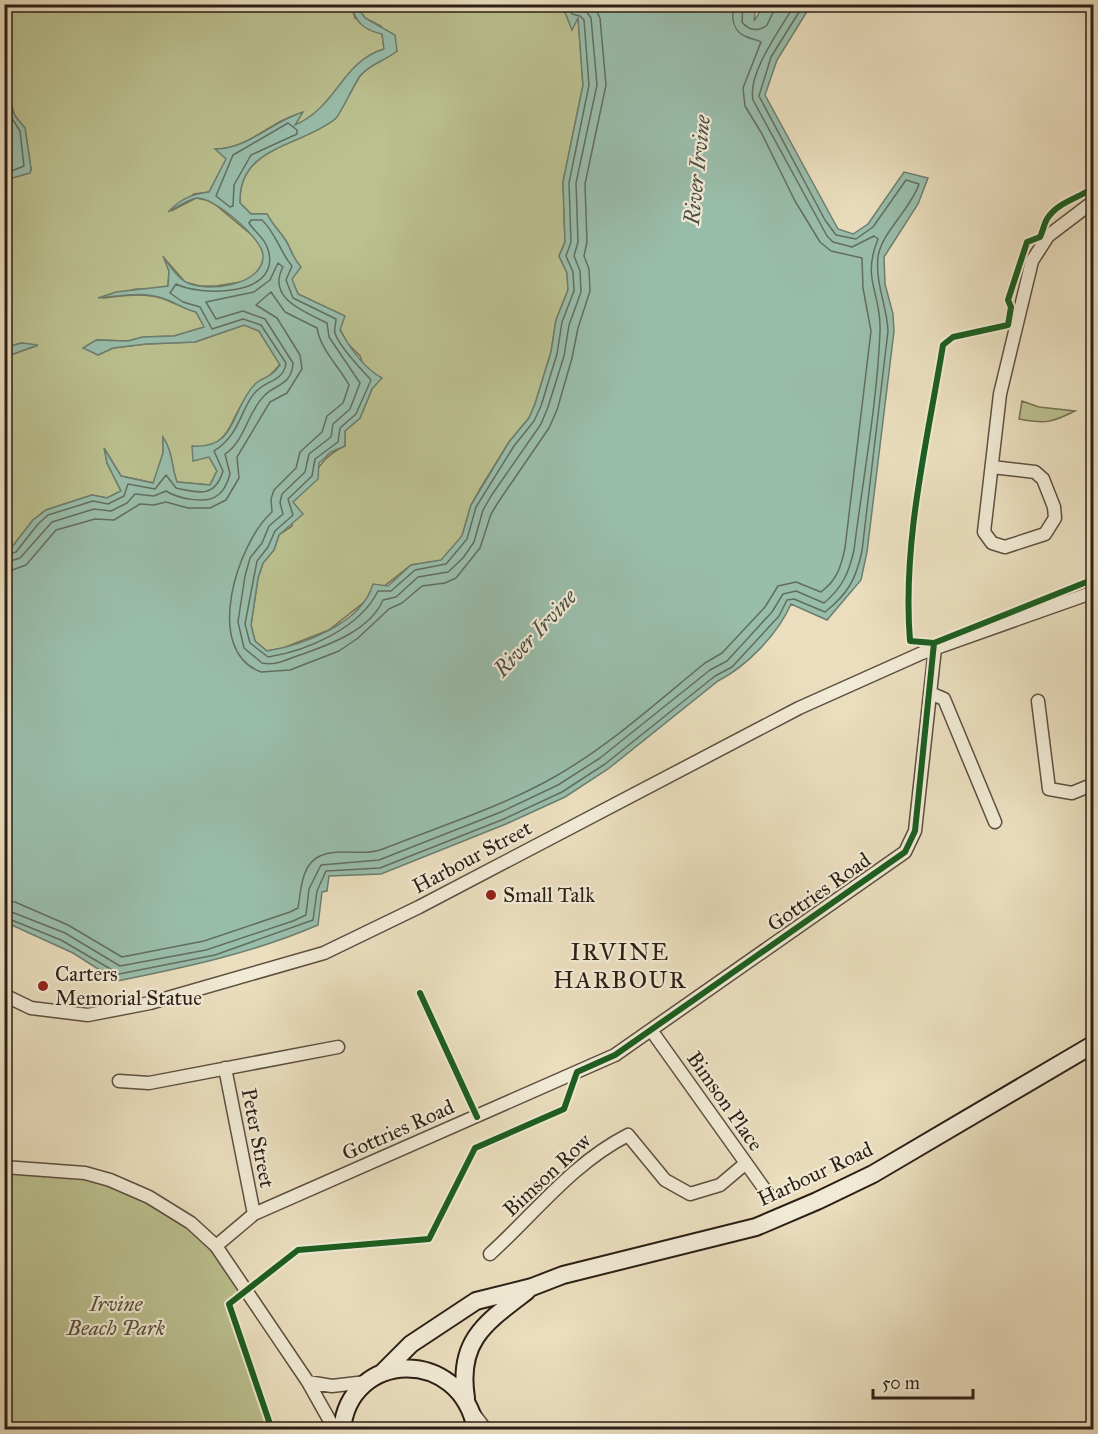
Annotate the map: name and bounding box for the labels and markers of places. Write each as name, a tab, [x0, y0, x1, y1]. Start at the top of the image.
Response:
place label: Small Talk	[503, 882, 595, 908]
marker: Small Talk	[484, 888, 498, 902]
place label: Carters Memorial Statue	[55, 961, 202, 1011]
marker: Carters Memorial Statue	[36, 979, 50, 993]

